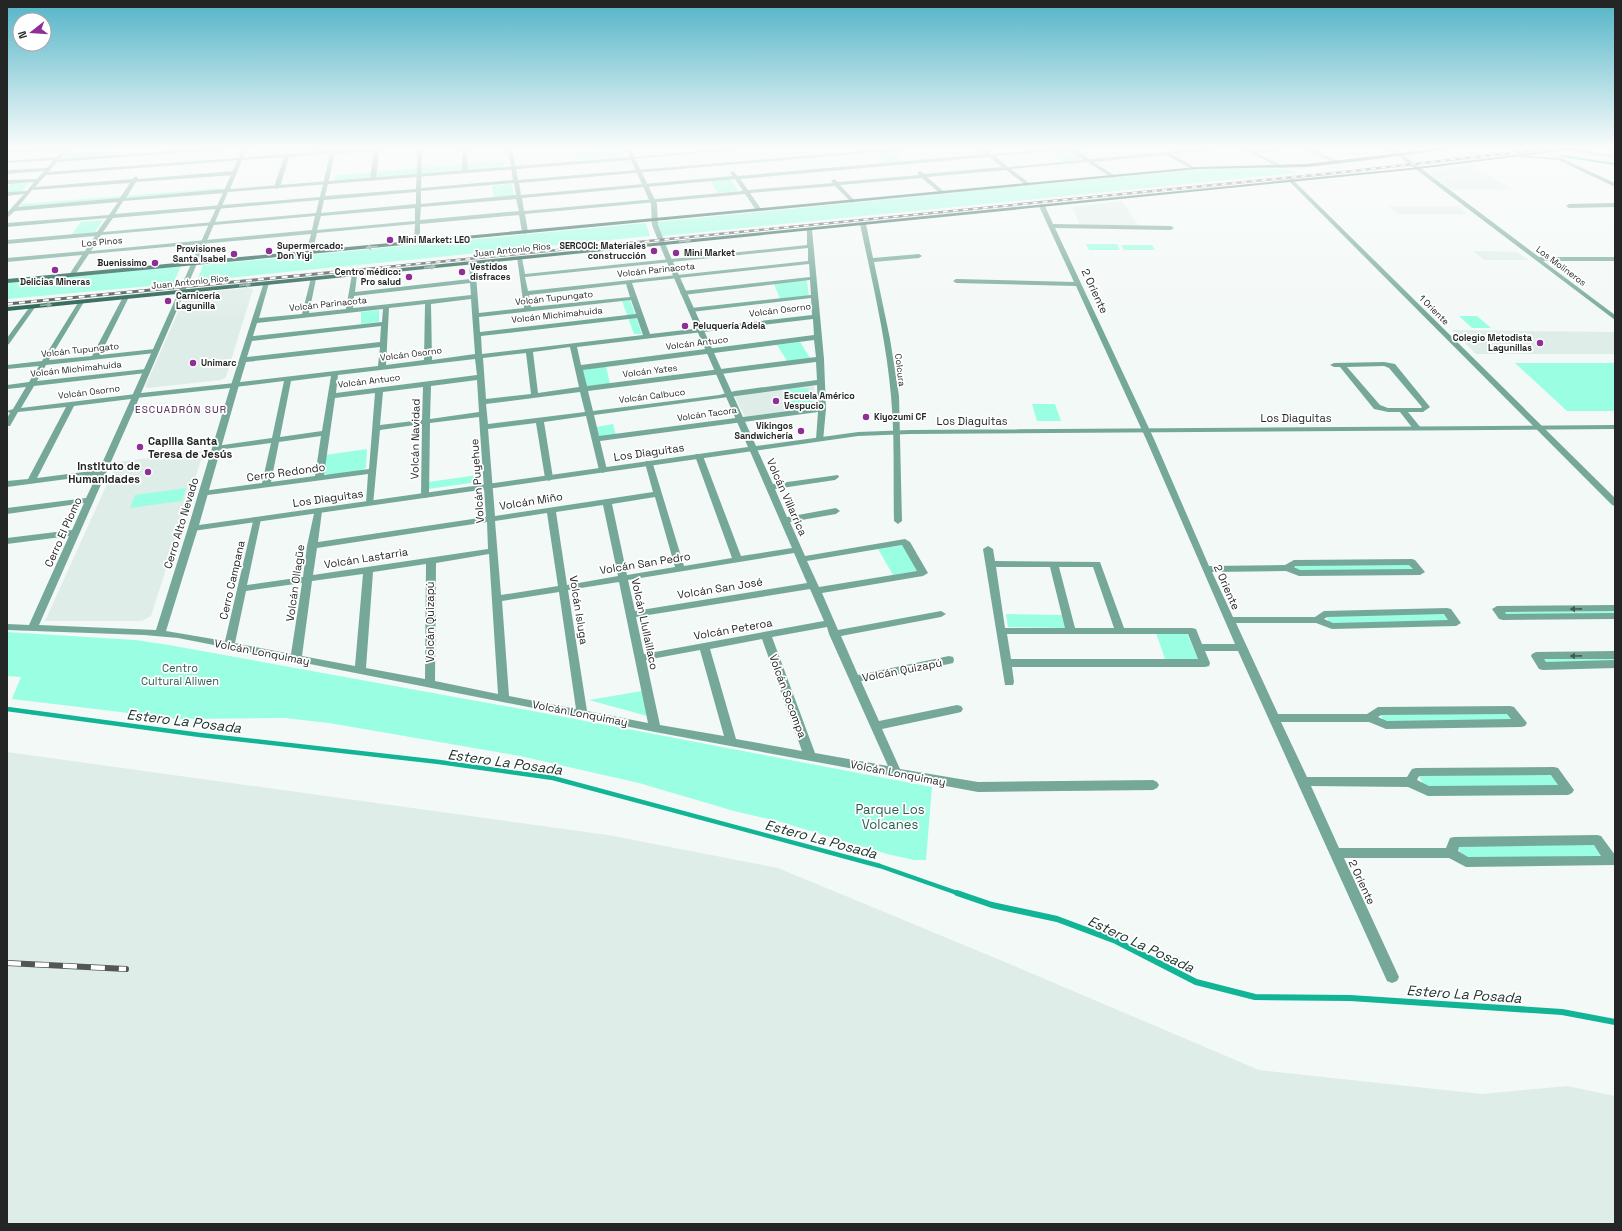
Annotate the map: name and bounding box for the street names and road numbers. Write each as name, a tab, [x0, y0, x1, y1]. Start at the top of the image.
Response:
street label: Los Pinos	[81, 234, 123, 250]
street label: Juan Antonio Ríos	[473, 240, 552, 260]
street label: Los Molineros	[1534, 243, 1589, 289]
street label: Volcán Parinacota	[617, 260, 695, 280]
street label: 2 Oriente	[1078, 266, 1112, 316]
street label: Juan Antonio Ríos	[151, 272, 230, 292]
street label: Volcán Tupungato	[514, 288, 594, 308]
street label: 1 Oriente	[1416, 292, 1452, 328]
street label: Volcán Parinacota	[289, 294, 367, 314]
street label: Volcán Osorno	[748, 300, 812, 320]
street label: Volcán Michimahuida	[511, 304, 603, 326]
street label: Volcán Antuco	[665, 333, 729, 353]
street label: Volcán Tupungato	[40, 340, 120, 360]
street label: Volcán Osorno	[379, 344, 443, 364]
street label: Colcura	[892, 353, 908, 387]
street label: Volcán Michimahuida	[30, 358, 122, 380]
street label: Volcán Yates	[622, 362, 678, 380]
street label: Volcán Antuco	[337, 371, 401, 391]
street label: Volcán Osorno	[57, 382, 121, 402]
street label: Volcán Calbuco	[618, 386, 686, 406]
street label: Volcán Navidad	[407, 399, 423, 479]
street label: Volcán Tacora	[676, 404, 738, 424]
street label: Los Diaguitas	[1260, 411, 1332, 425]
street label: Los Diaguitas	[936, 414, 1008, 428]
street label: Volcán Puyehue	[467, 438, 487, 524]
street label: Los Diaguitas	[613, 440, 685, 464]
street label: Volcán Villarrica	[764, 456, 811, 539]
street label: Cerro Redondo	[246, 460, 326, 484]
street label: Cerro Alto Nevado	[160, 475, 202, 570]
street label: Los Diaguitas	[292, 486, 364, 510]
street label: Volcán Miño	[498, 489, 564, 513]
street label: Cerro El Plomo	[41, 495, 85, 569]
street label: Cerro Campana	[216, 538, 248, 621]
street label: Volcán Ollagüe	[283, 544, 307, 622]
street label: Volcán Lastarria	[323, 544, 410, 572]
street label: Volcán San Pedro	[599, 549, 692, 577]
street label: 2 Oriente	[1211, 562, 1243, 612]
street label: Volcán Isluga	[567, 574, 591, 646]
street label: Volcán San José	[676, 574, 764, 602]
street label: Volcán Llullaillaco	[628, 577, 662, 671]
street label: Volcán Quizapú	[423, 582, 437, 663]
street label: Volcán Peteroa	[693, 615, 774, 643]
street label: Volcán Lonquimay	[213, 636, 311, 668]
street label: Volcán Socompa	[766, 652, 810, 740]
street label: Volcán Quizapú	[861, 655, 943, 685]
street label: Volcán Lonquimay	[531, 697, 629, 729]
street label: Volcán Lonquimay	[849, 757, 947, 789]
street label: 2 Oriente	[1345, 857, 1379, 907]

